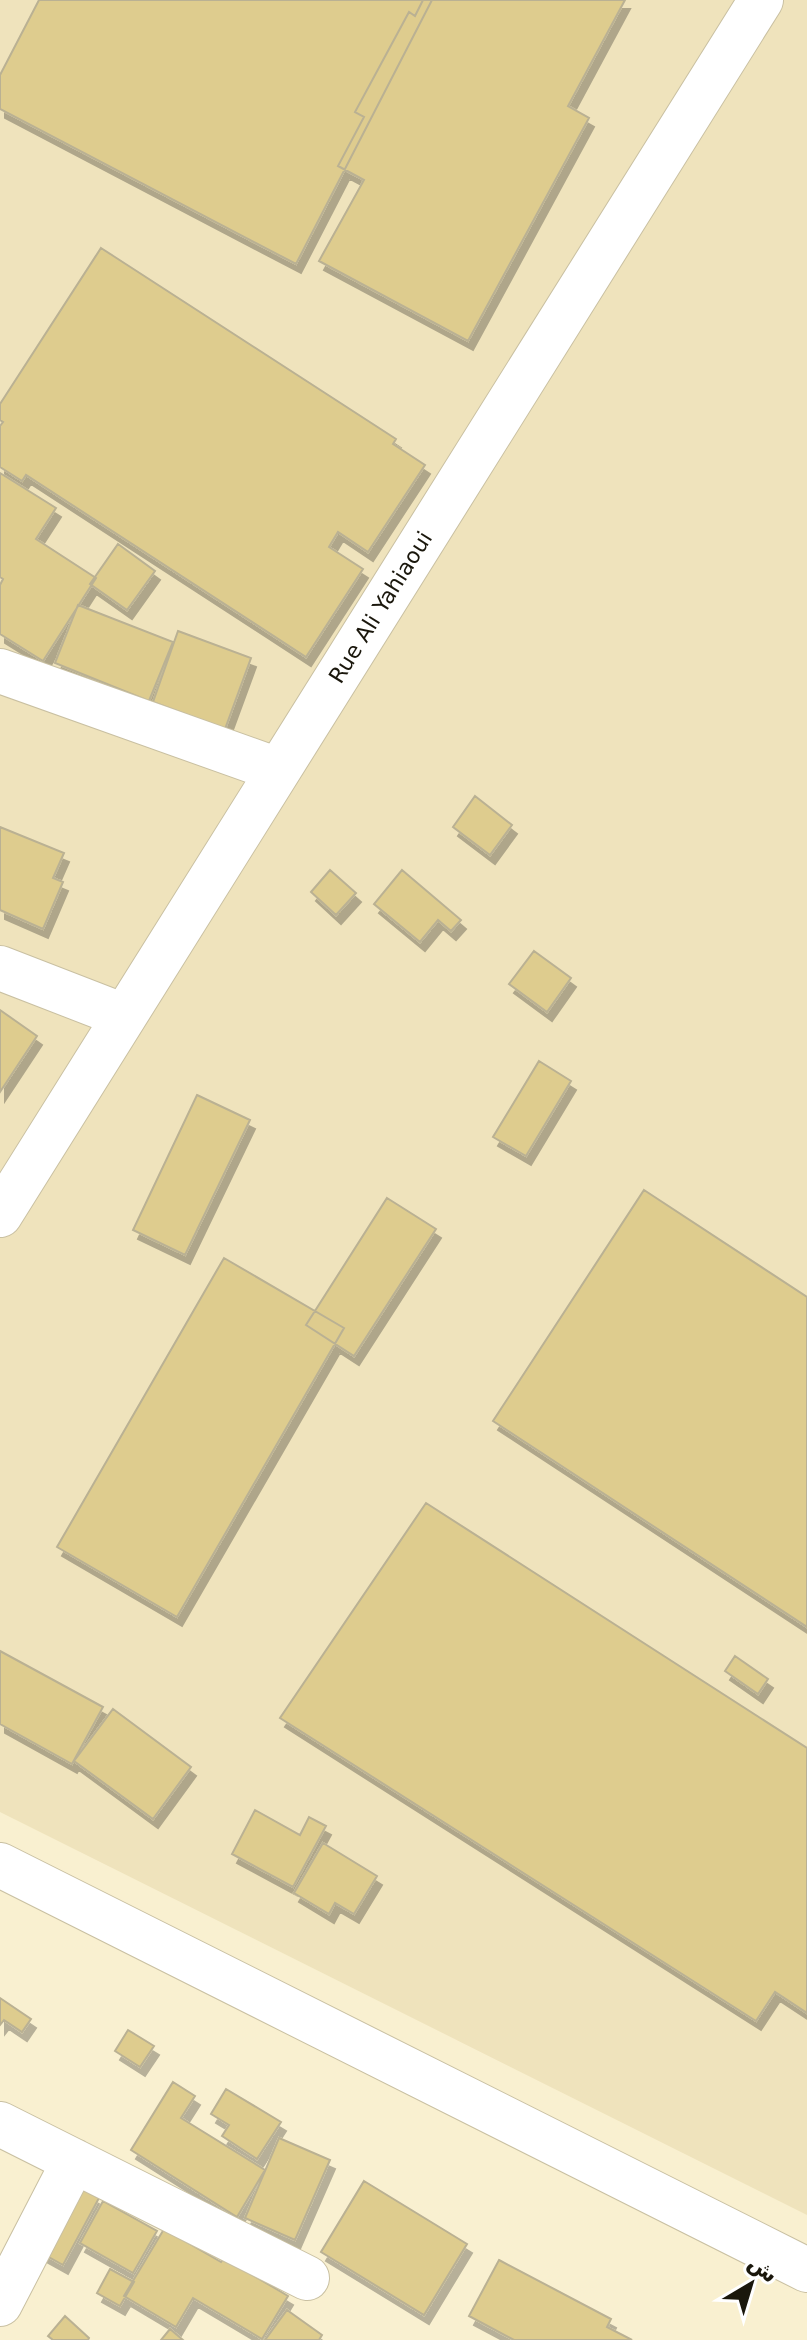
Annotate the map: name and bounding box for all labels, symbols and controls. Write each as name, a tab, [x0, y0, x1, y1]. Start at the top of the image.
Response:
street label: Rue Ali Yahiaoui	[324, 527, 437, 688]
north arrow	[711, 2244, 791, 2324]
text: ش	[743, 2249, 783, 2288]

